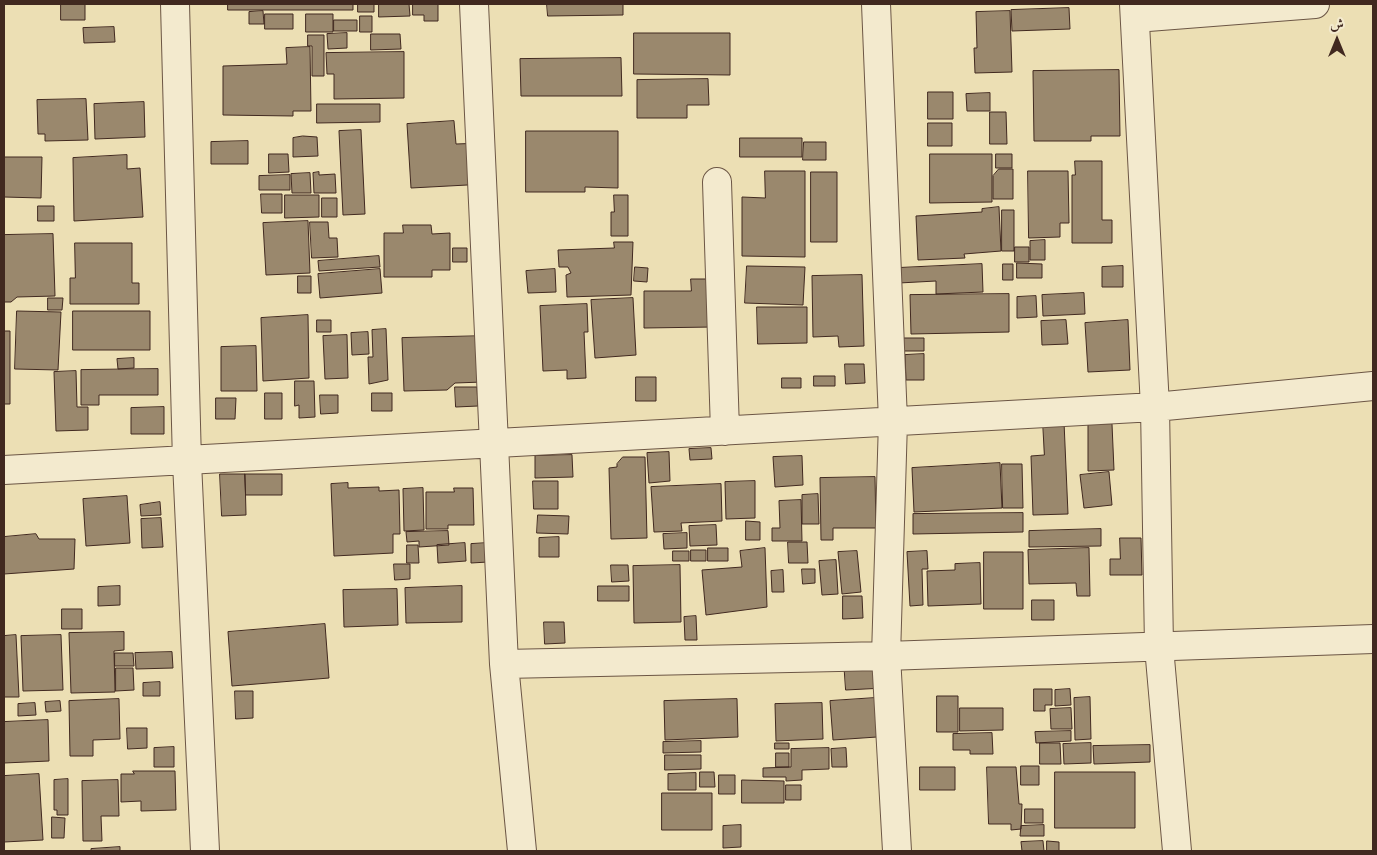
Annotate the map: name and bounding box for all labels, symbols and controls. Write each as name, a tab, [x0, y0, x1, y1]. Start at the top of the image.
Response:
north arrow	[1312, 15, 1362, 65]
text: ش	[1330, 16, 1344, 33]

